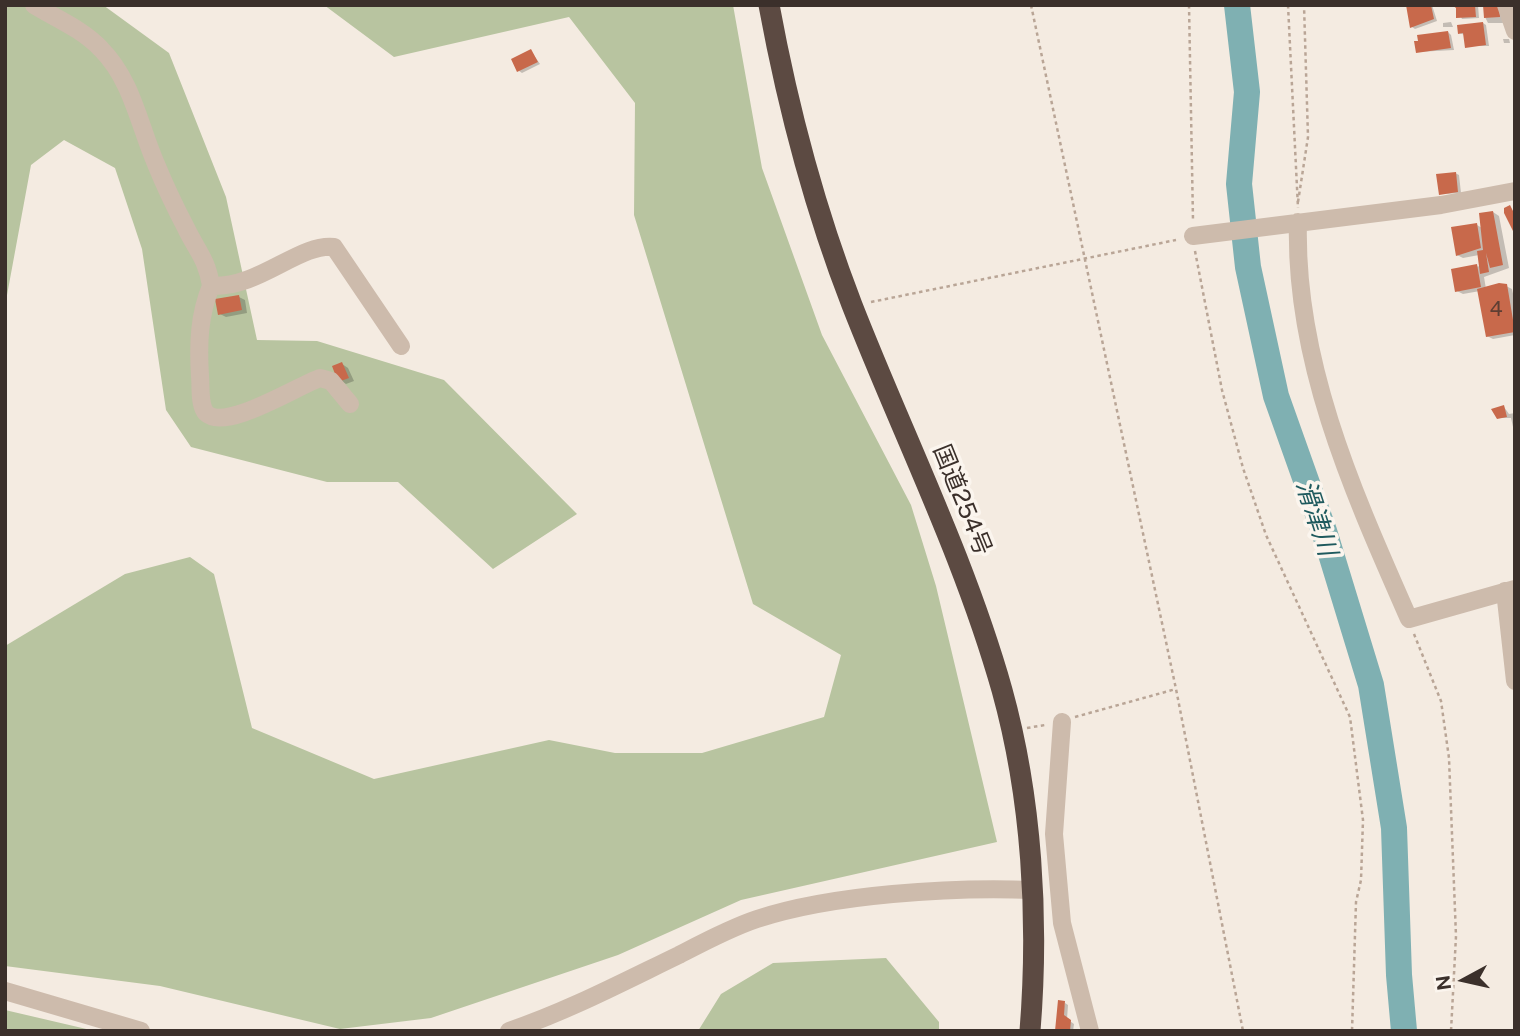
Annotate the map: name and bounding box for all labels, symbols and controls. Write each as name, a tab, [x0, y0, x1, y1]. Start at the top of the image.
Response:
house number: 4	[1489, 297, 1503, 323]
street label: 国道254号	[927, 440, 997, 560]
water label: 滑津川	[1289, 476, 1343, 560]
north arrow	[1429, 945, 1499, 1015]
text: N	[1431, 974, 1455, 992]

